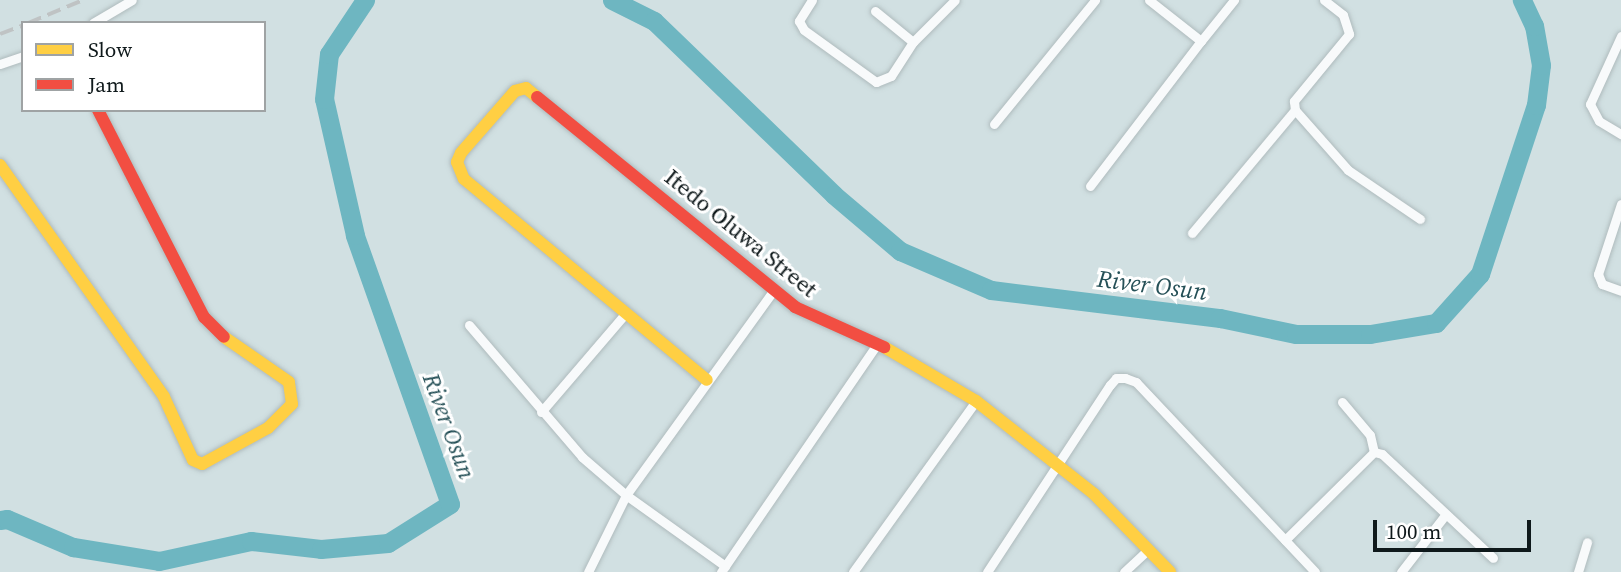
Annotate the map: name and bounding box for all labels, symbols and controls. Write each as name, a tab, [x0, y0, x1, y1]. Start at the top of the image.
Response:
legend	[21, 21, 266, 112]
text: Slow	[88, 35, 132, 64]
text: Jam	[88, 70, 125, 99]
street label: Itedo Oluwa Street	[659, 163, 823, 303]
water label: River Osun	[1095, 264, 1209, 306]
water label: River Osun	[417, 369, 481, 483]
scale bar	[1376, 505, 1534, 550]
text: 100 m	[1386, 517, 1441, 546]

